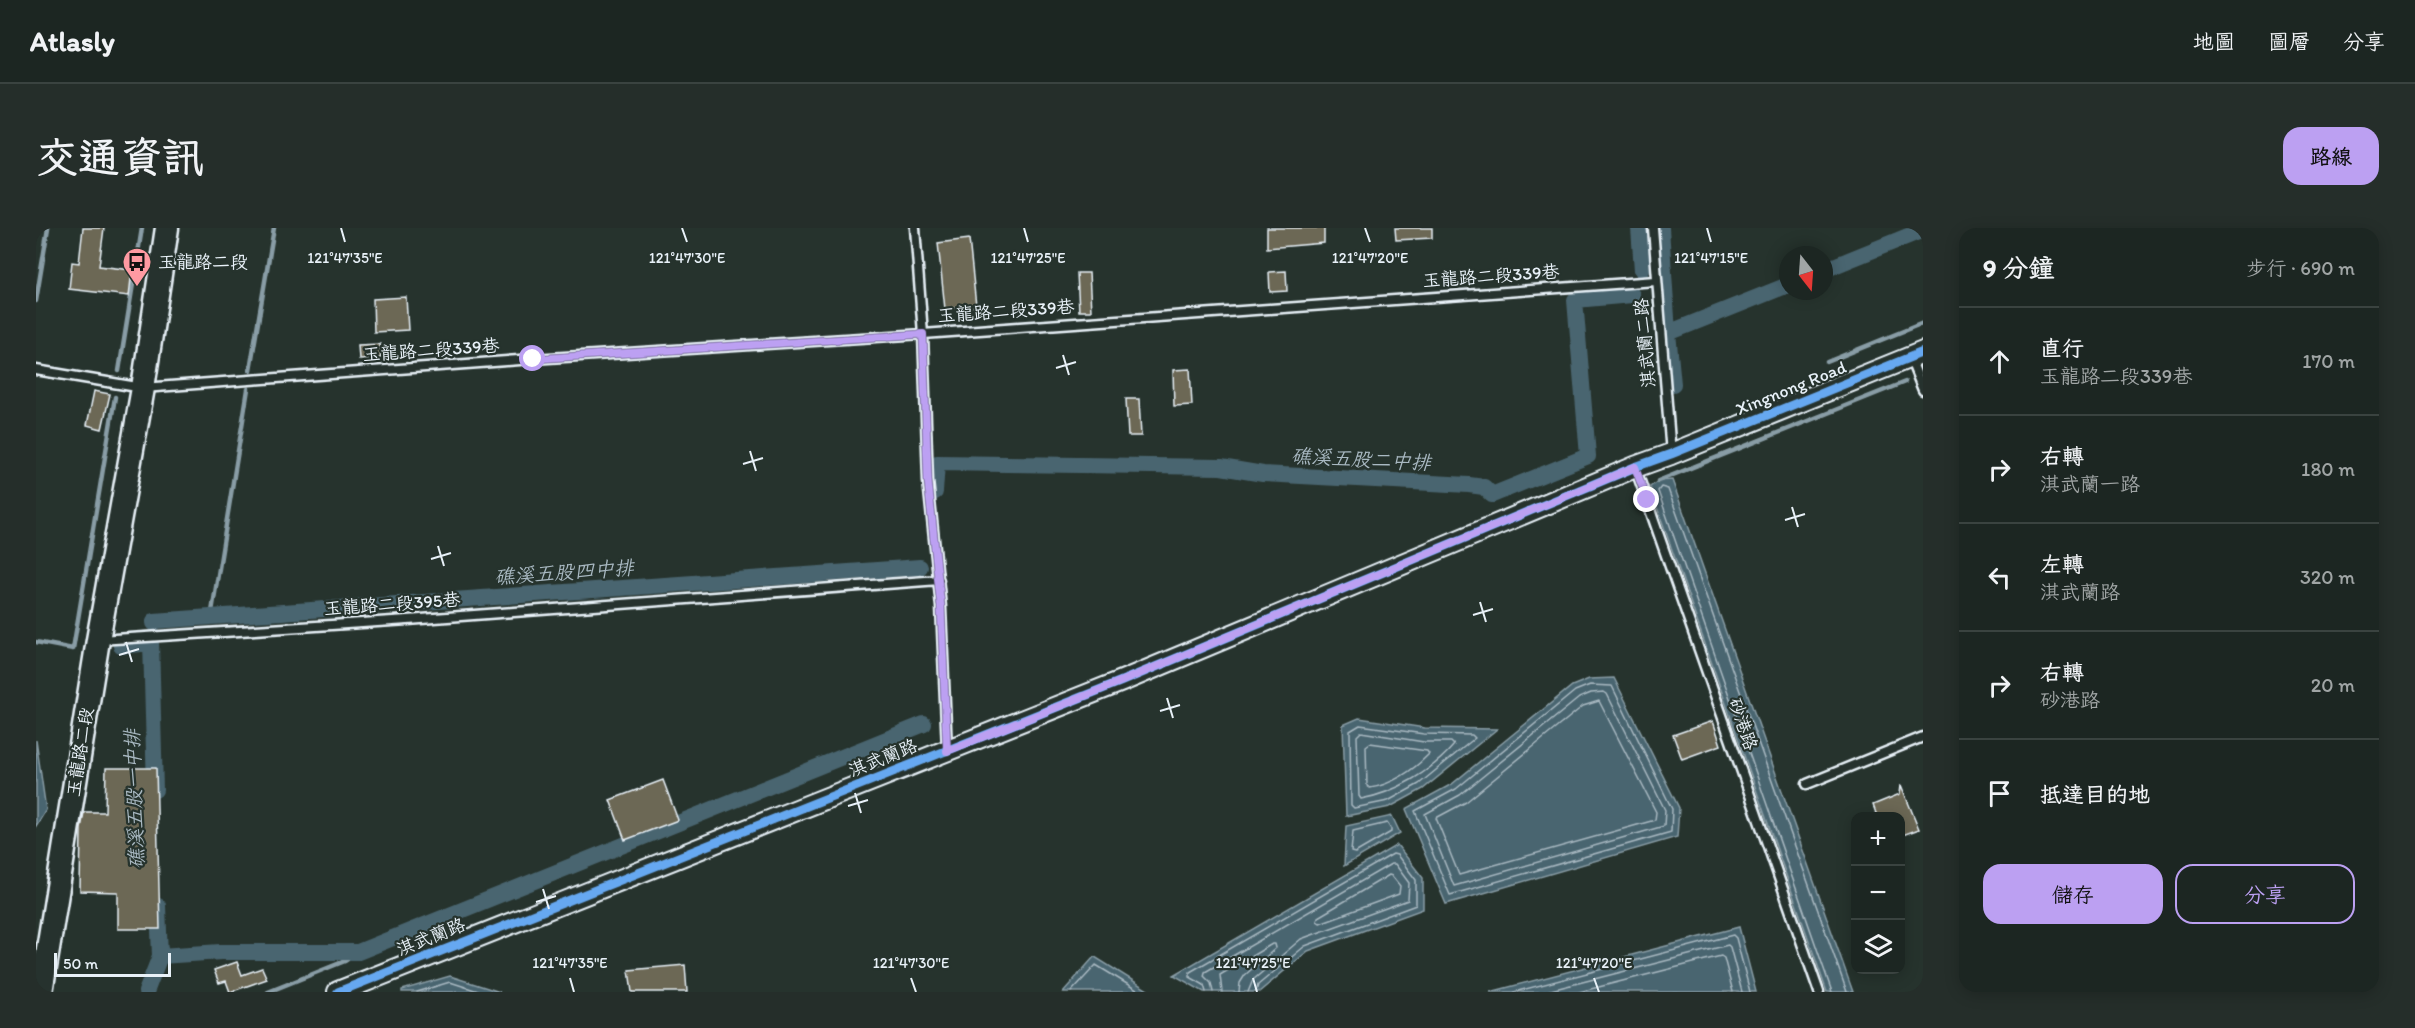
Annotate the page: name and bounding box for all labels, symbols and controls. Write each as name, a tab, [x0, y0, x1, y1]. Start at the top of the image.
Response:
text: Atlasly	[30, 24, 115, 58]
text: 地圖	[2193, 29, 2235, 54]
text: 圖層	[2268, 29, 2310, 54]
text: 分享	[2343, 29, 2385, 54]
button: 路線	[2283, 127, 2379, 185]
text: 交通資訊	[36, 132, 204, 183]
bus stop icon: 玉龍路二段	[121, 246, 153, 288]
north arrow	[1779, 246, 1833, 300]
text: 121°47'35"E	[307, 249, 383, 267]
text: 121°47'30"E	[649, 249, 725, 267]
text: 121°47'25"E	[990, 249, 1066, 267]
text: 121°47'20"E	[1332, 249, 1408, 267]
text: 121°47'15"E	[1674, 249, 1748, 267]
place label: 玉龍路二段	[158, 251, 248, 273]
text: 9 分鐘	[1983, 252, 2054, 284]
text: 步行 · 690 m	[2247, 256, 2355, 280]
street label: 玉龍路二段339巷	[1422, 260, 1560, 292]
street label: 玉龍路二段339巷	[937, 295, 1075, 327]
street label: 淇武蘭二路	[1630, 297, 1660, 389]
street label: 玉龍路二段339巷	[362, 334, 500, 366]
text: 直行	[2040, 335, 2084, 362]
route start	[519, 345, 545, 371]
icon: ahead	[1983, 345, 2016, 378]
text: 170 m	[2302, 349, 2355, 373]
street label: Xingnong Road	[1732, 356, 1850, 420]
text: 玉龍路二段339巷	[2040, 364, 2192, 388]
water label: 礁溪五股二中排	[1290, 443, 1434, 475]
text: 右轉	[2040, 443, 2084, 470]
icon: right	[1983, 453, 2016, 486]
text: 180 m	[2301, 457, 2355, 481]
text: 淇武蘭一路	[2040, 472, 2140, 496]
route end	[1633, 486, 1659, 512]
text: 左轉	[2040, 551, 2084, 578]
water label: 礁溪五股四中排	[493, 555, 637, 589]
icon: left	[1983, 561, 2016, 594]
text: 320 m	[2300, 565, 2355, 589]
text: 淇武蘭路	[2040, 580, 2120, 604]
street label: 玉龍路二段395巷	[323, 588, 461, 620]
text: 右轉	[2040, 659, 2084, 686]
icon: right	[1983, 669, 2016, 702]
text: 20 m	[2311, 673, 2355, 697]
text: 砂港路	[2040, 688, 2100, 712]
street label: 砂港路	[1724, 695, 1762, 753]
street label: 玉龍路二段	[62, 706, 98, 798]
water label: 礁溪五股一中排	[119, 727, 148, 869]
street label: 淇武蘭路	[846, 734, 920, 782]
icon: arrive	[1983, 777, 2016, 810]
text: 抵達目的地	[2040, 781, 2150, 808]
map controls	[1851, 812, 1905, 974]
button: +	[1851, 812, 1905, 866]
button: 儲存	[1983, 864, 2163, 924]
button: 分享	[2175, 864, 2355, 924]
button: −	[1851, 866, 1905, 920]
street label: 淇武蘭路	[394, 913, 468, 961]
button: layers	[1851, 920, 1905, 974]
scale bar	[54, 950, 171, 978]
text: 50 m	[63, 954, 98, 973]
text: 121°47'35"E	[532, 954, 608, 972]
text: 121°47'30"E	[873, 954, 949, 972]
text: 121°47'25"E	[1215, 954, 1291, 972]
text: 121°47'20"E	[1556, 954, 1632, 972]

